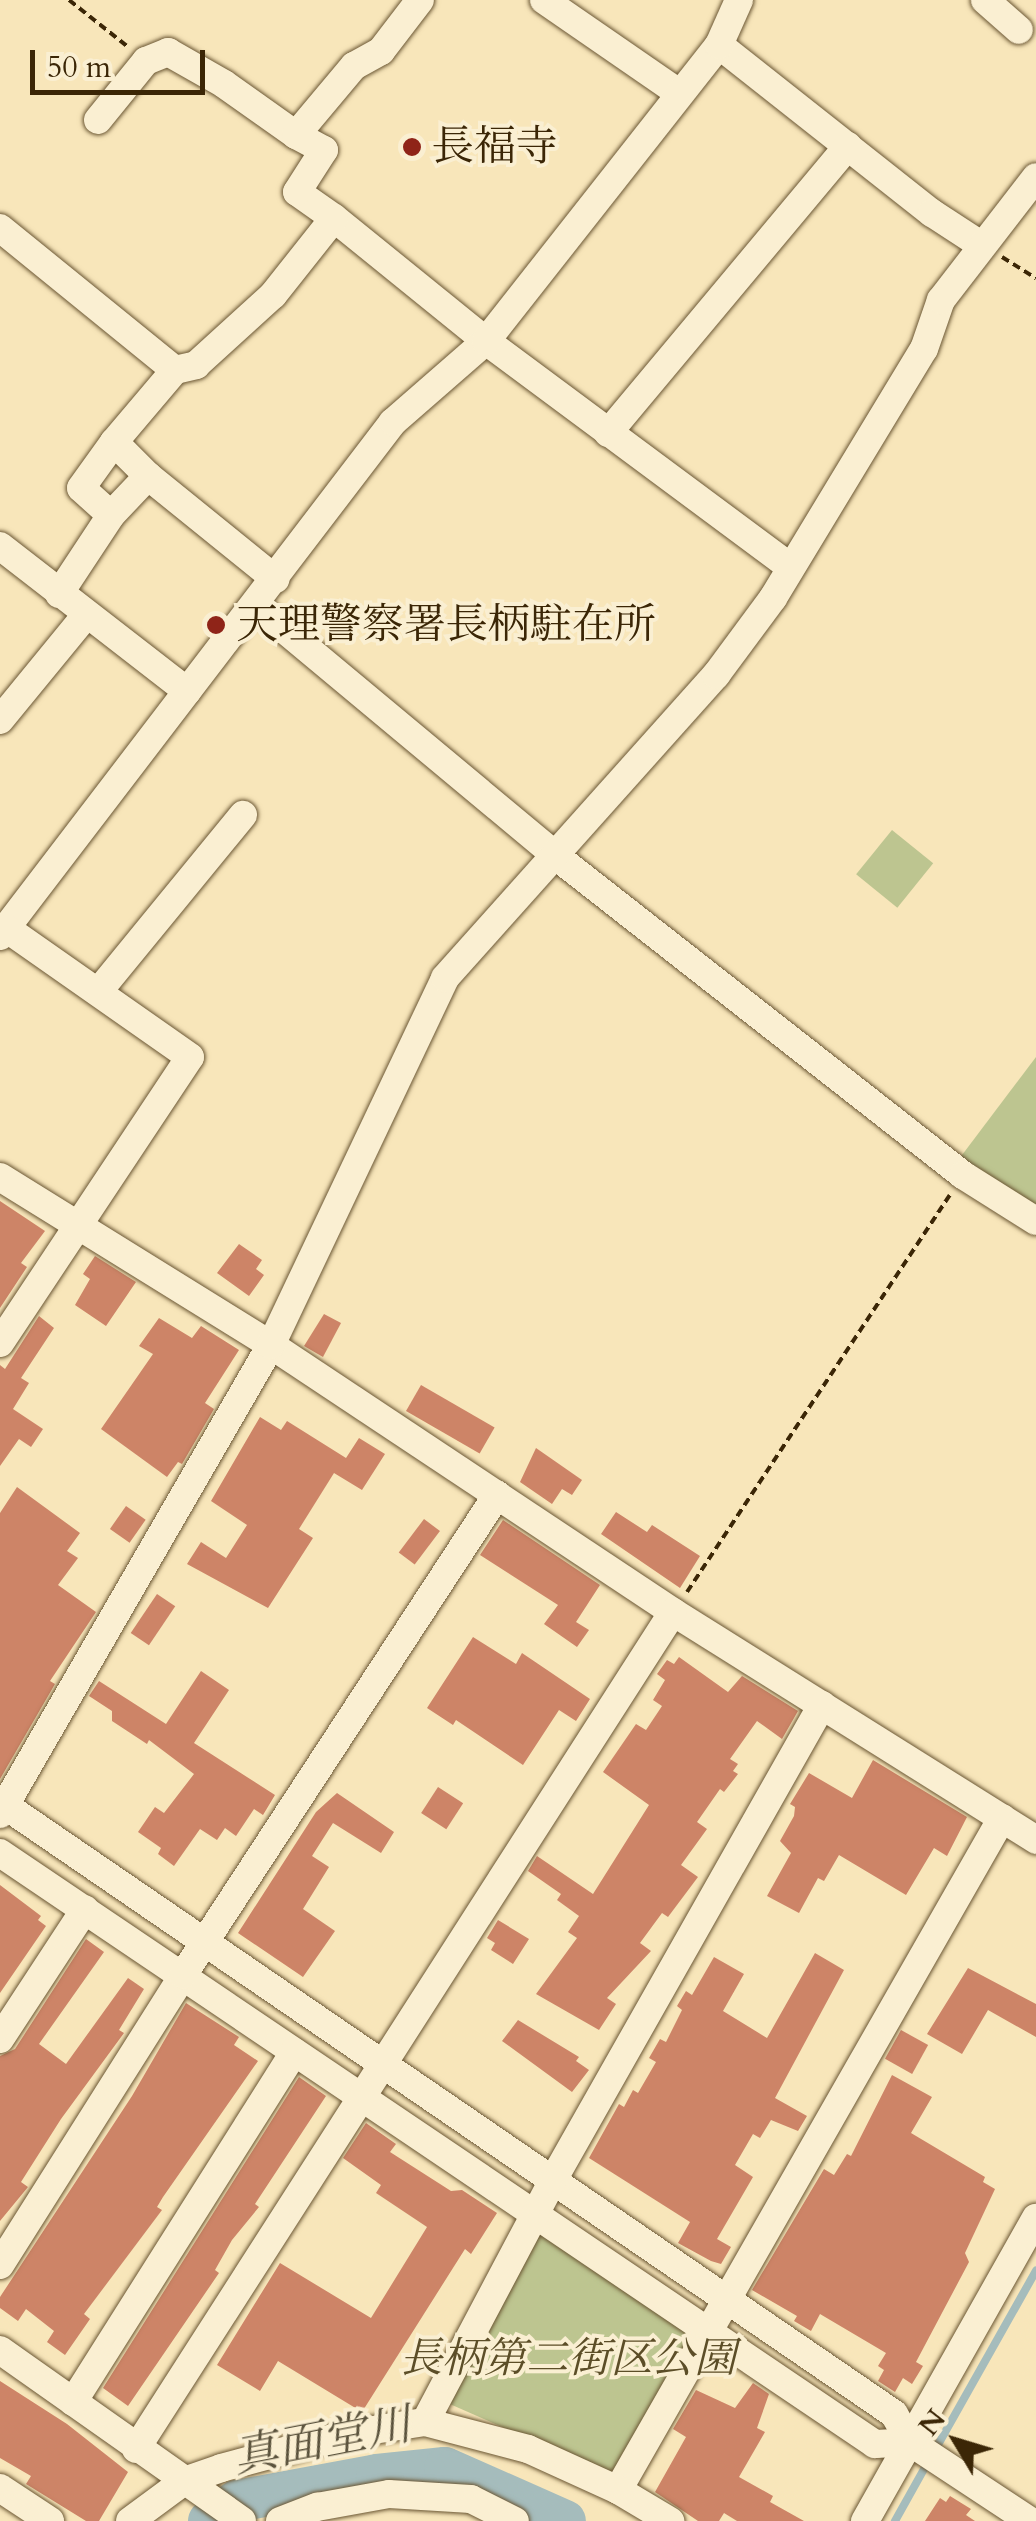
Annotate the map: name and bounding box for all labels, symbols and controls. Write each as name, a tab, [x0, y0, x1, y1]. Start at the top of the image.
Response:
scale bar	[35, 30, 210, 92]
text: 50 m	[47, 47, 111, 88]
place label: 長福寺	[432, 122, 558, 172]
marker: 長福寺	[401, 136, 423, 158]
place label: 天理警察署長柄駐在所	[236, 600, 656, 650]
marker: 天理警察署長柄駐在所	[205, 614, 227, 636]
park label: 長柄第二街区公園	[400, 2334, 736, 2384]
north arrow	[906, 2391, 1006, 2491]
water label: 真面堂川	[229, 2397, 415, 2485]
text: N	[910, 2401, 955, 2444]

